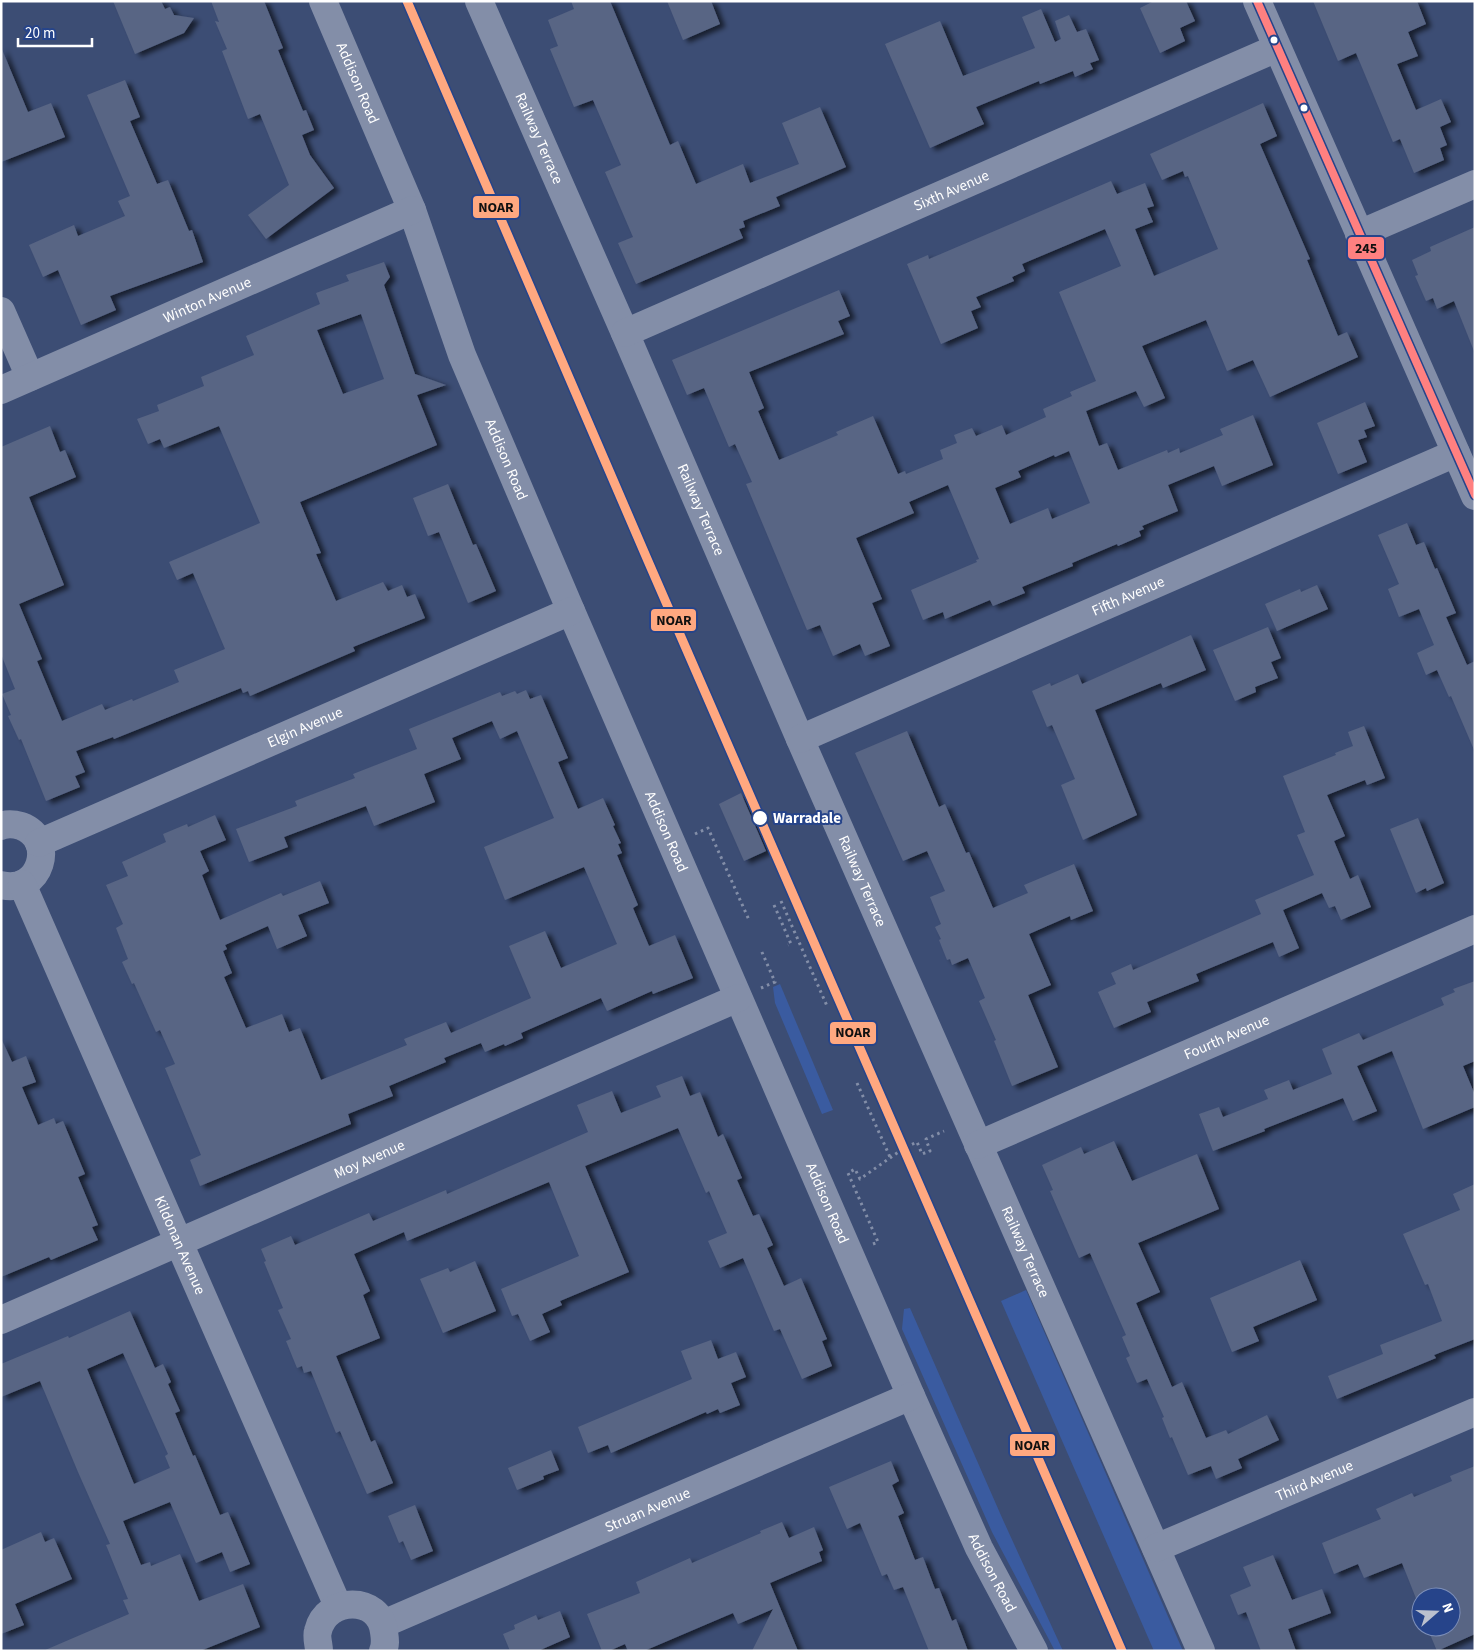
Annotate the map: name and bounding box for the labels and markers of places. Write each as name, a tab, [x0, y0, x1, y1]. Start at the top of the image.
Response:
unlabelled marker	[1269, 35, 1279, 45]
unlabelled marker	[1299, 103, 1309, 113]
place label: Warradale	[773, 808, 841, 829]
marker: Warradale	[751, 809, 769, 827]

